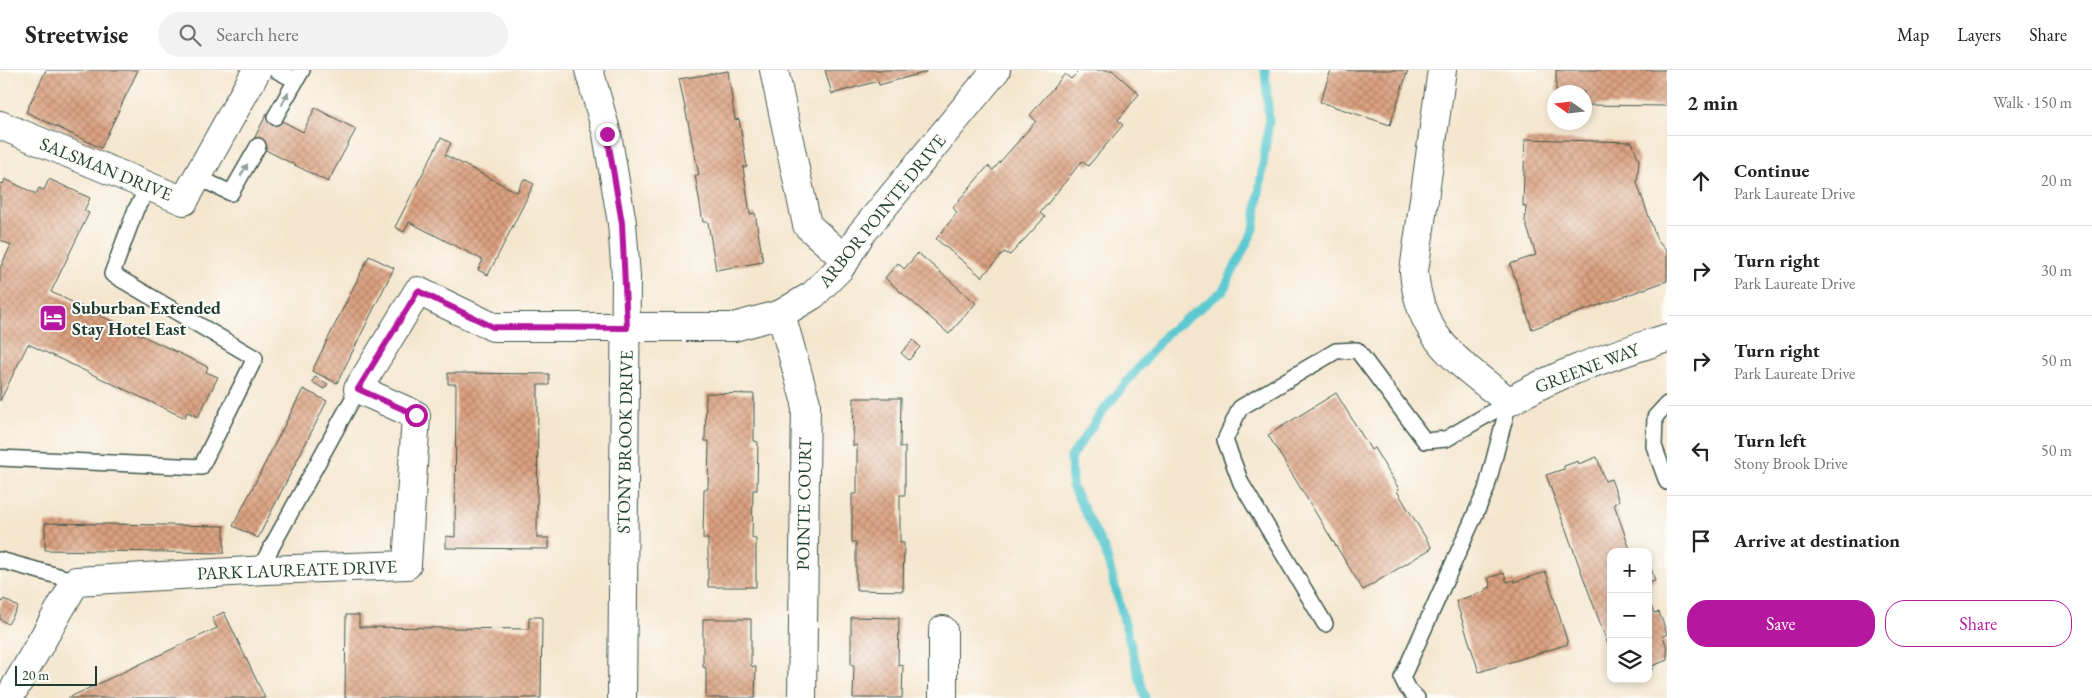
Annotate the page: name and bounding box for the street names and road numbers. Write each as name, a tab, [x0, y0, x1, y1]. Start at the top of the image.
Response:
street label: ARBOR POINTE DRIVE	[812, 129, 951, 293]
street label: SALSMAN DRIVE	[37, 131, 176, 206]
street label: GREENE WAY	[1531, 337, 1644, 398]
street label: STONY BROOK DRIVE	[611, 350, 638, 534]
street label: POINTE COURT	[791, 436, 816, 571]
street label: PARK LAUREATE DRIVE	[197, 555, 397, 584]

